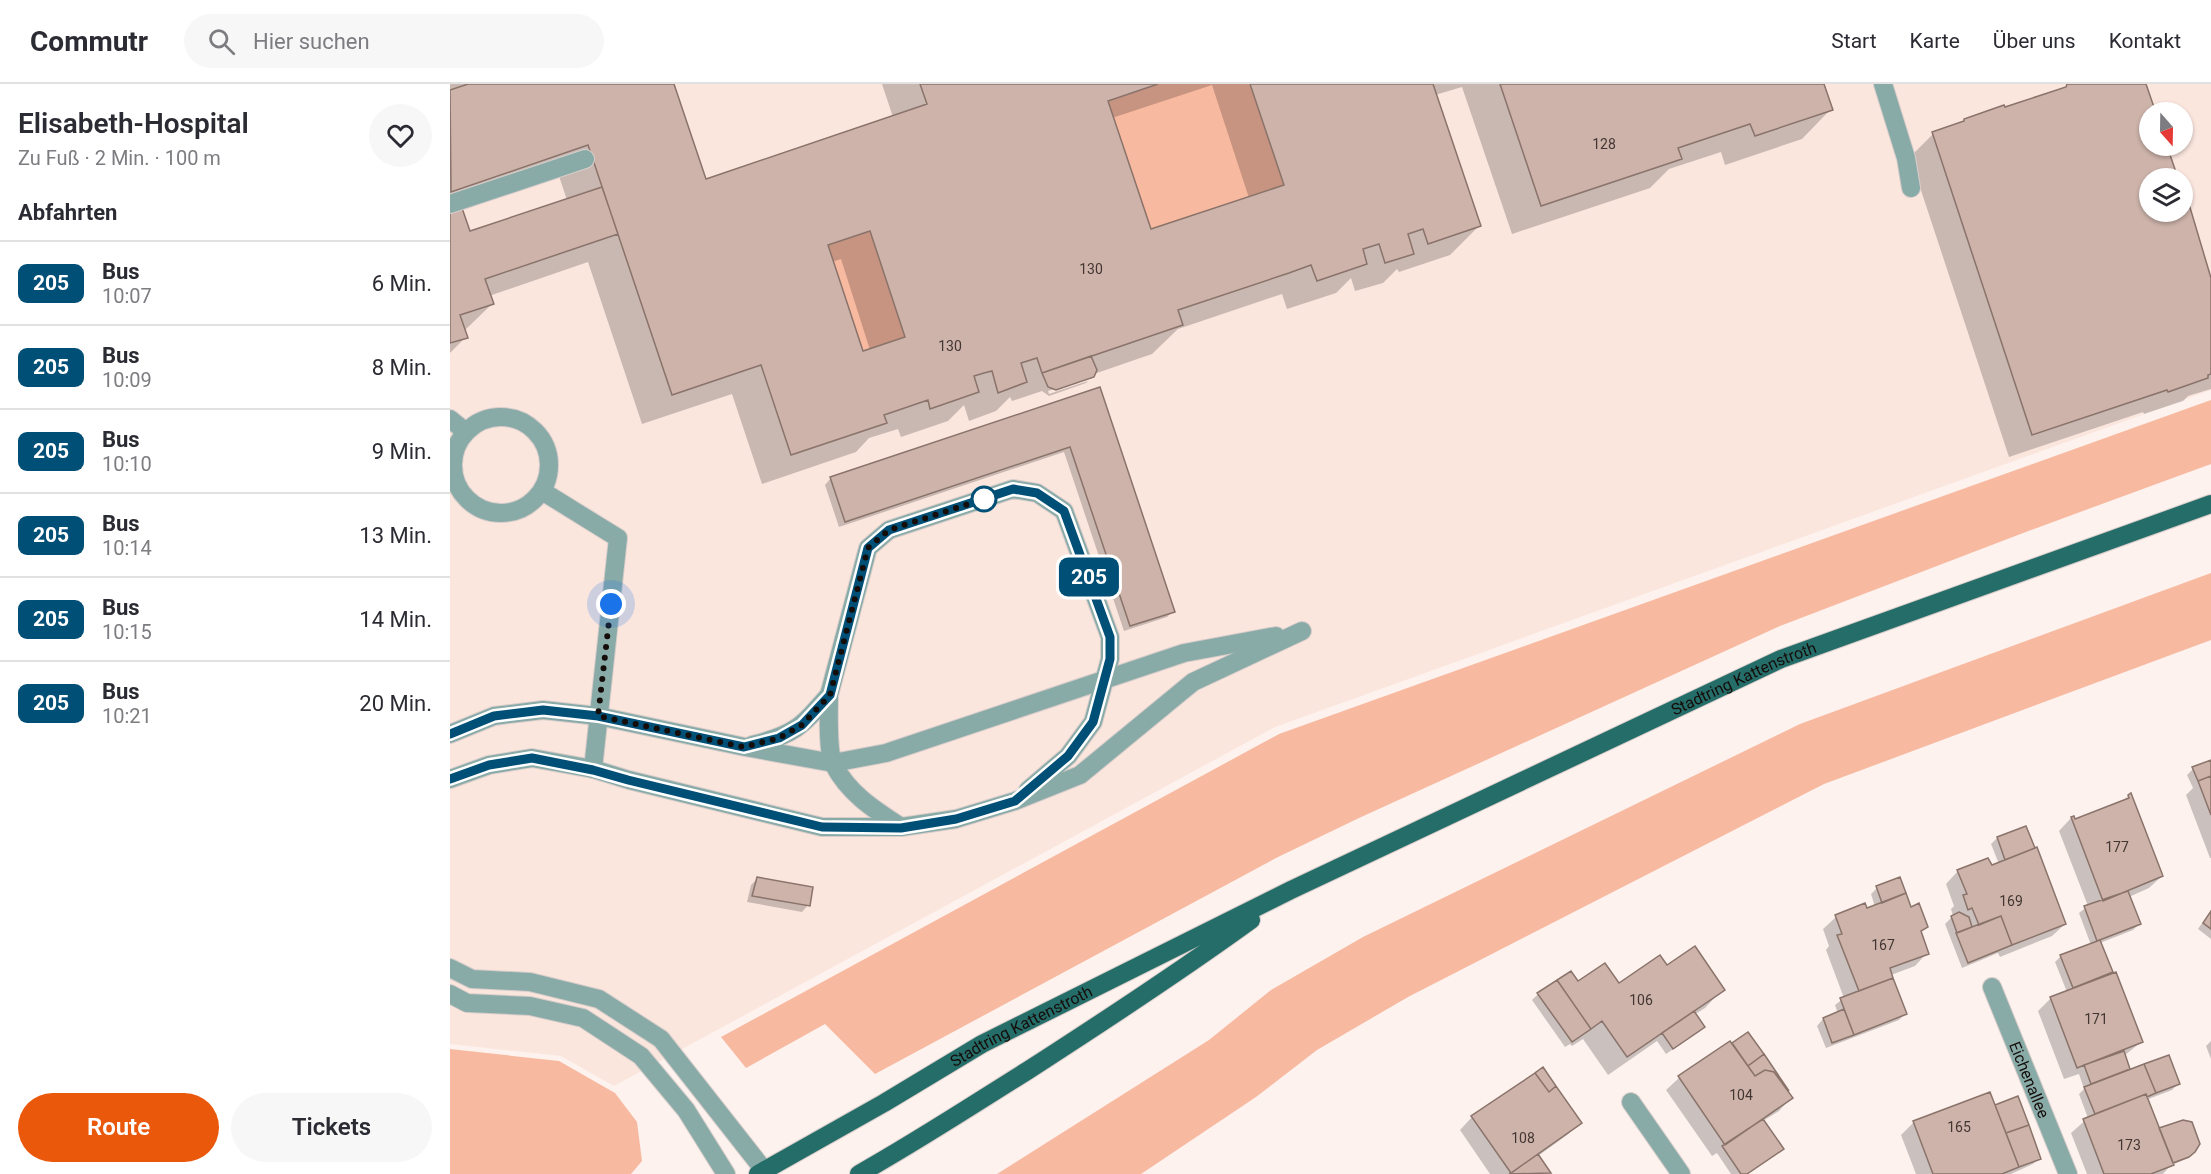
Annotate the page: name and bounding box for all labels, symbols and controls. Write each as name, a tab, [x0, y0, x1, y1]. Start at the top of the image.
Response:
search box	[184, 14, 604, 68]
text: Commutr	[30, 25, 148, 58]
icon: search	[205, 25, 238, 58]
text: Hier suchen	[253, 29, 370, 54]
text: Start	[1831, 29, 1877, 53]
text: Karte	[1910, 29, 1960, 53]
text: Über uns	[1993, 29, 2076, 53]
text: Kontakt	[2109, 29, 2181, 53]
north arrow	[2139, 102, 2193, 156]
map controls	[2139, 102, 2193, 222]
button: heart	[369, 104, 432, 167]
text: Elisabeth-Hospital	[18, 107, 249, 140]
house number: 128	[1592, 136, 1616, 152]
text: Zu Fuß · 2 Min. · 100 m	[18, 146, 221, 170]
button: layers	[2139, 168, 2193, 222]
text: Abfahrten	[18, 200, 117, 225]
text: Bus	[102, 259, 140, 284]
house number: 130	[1079, 261, 1103, 277]
text: 205	[33, 271, 69, 295]
text: 6 Min.	[372, 271, 432, 296]
text: 10:07	[102, 284, 152, 308]
house number: 130	[938, 338, 962, 354]
text: Bus	[102, 343, 140, 368]
text: 205	[33, 355, 69, 379]
text: 8 Min.	[372, 355, 432, 380]
text: 10:09	[102, 368, 152, 392]
text: Bus	[102, 427, 140, 452]
text: 205	[33, 439, 69, 463]
text: 9 Min.	[372, 439, 432, 464]
text: 10:10	[102, 452, 152, 476]
unlabelled marker	[971, 486, 997, 512]
text: Bus	[102, 511, 140, 536]
text: 205	[33, 523, 69, 547]
text: 13 Min.	[359, 523, 432, 548]
text: 10:14	[102, 536, 152, 560]
line badge: 205	[1054, 558, 1124, 596]
text: 205	[1071, 565, 1107, 589]
your location	[596, 589, 626, 619]
text: Bus	[102, 595, 140, 620]
text: 205	[33, 607, 69, 631]
text: 14 Min.	[359, 607, 432, 632]
text: 10:15	[102, 620, 152, 644]
street label: Stadtring Kattenstroth	[1668, 638, 1819, 719]
text: Bus	[102, 679, 140, 704]
text: 205	[33, 691, 69, 715]
text: 20 Min.	[359, 691, 432, 716]
text: 10:21	[102, 704, 152, 728]
house number: 177	[2105, 839, 2129, 855]
house number: 169	[1999, 893, 2023, 909]
house number: 167	[1871, 937, 1895, 953]
street label: Stadtring Kattenstroth	[947, 982, 1095, 1071]
house number: 106	[1629, 992, 1653, 1008]
house number: 171	[2084, 1011, 2108, 1027]
street label: Eichenallee	[2005, 1039, 2053, 1121]
house number: 104	[1729, 1087, 1753, 1103]
button: Route	[18, 1093, 219, 1162]
button: Tickets	[231, 1093, 432, 1162]
house number: 165	[1947, 1119, 1971, 1135]
house number: 108	[1511, 1130, 1535, 1146]
house number: 173	[2117, 1137, 2141, 1153]

